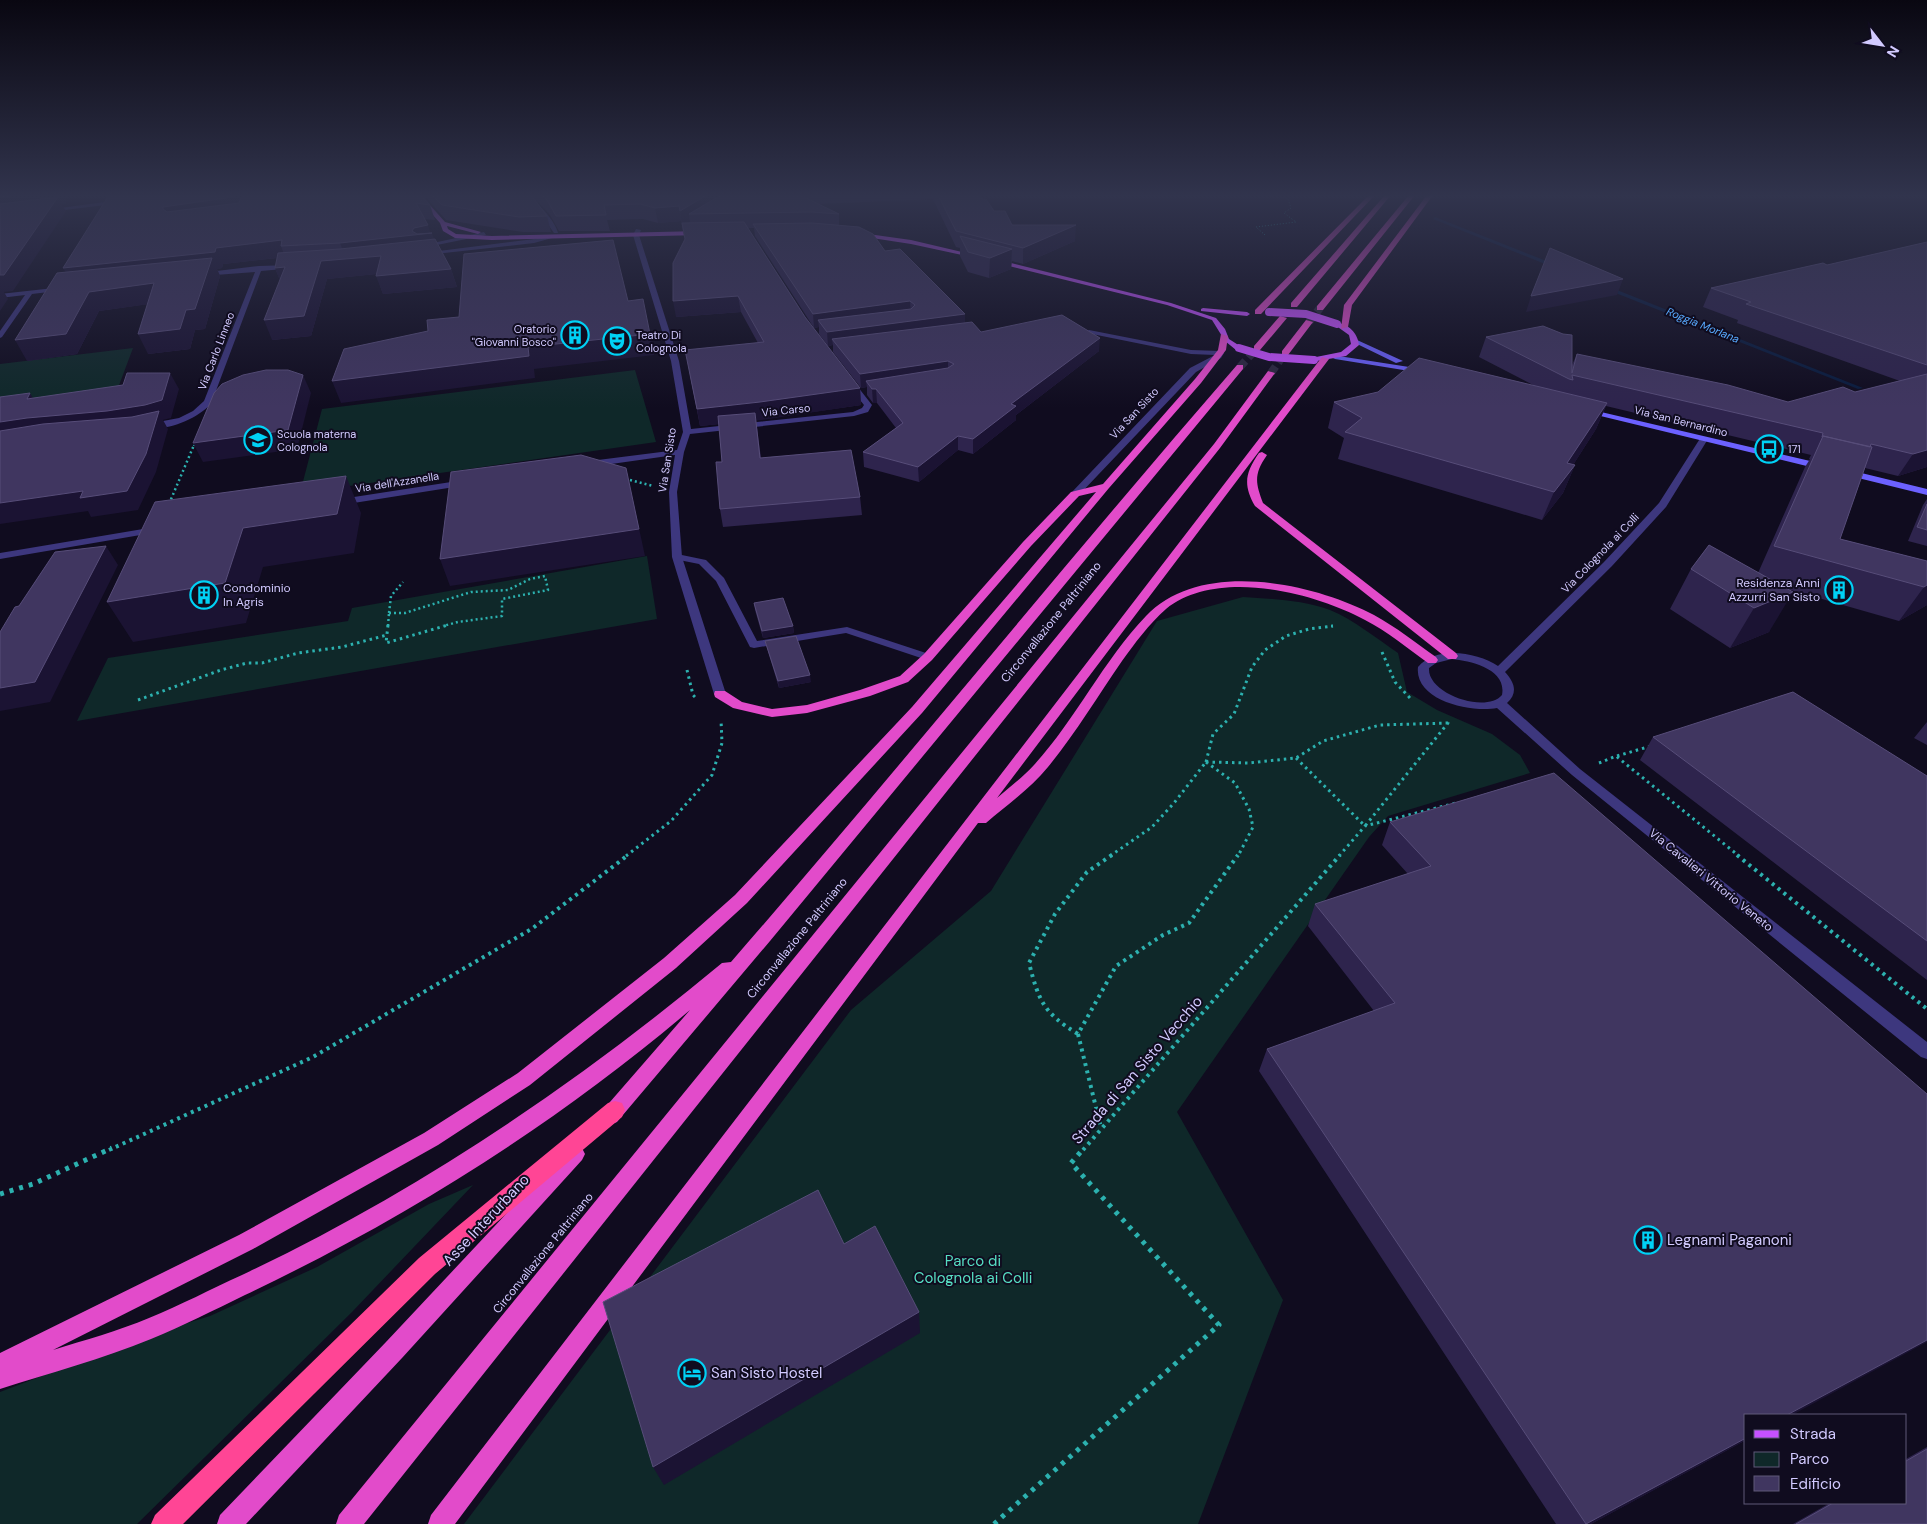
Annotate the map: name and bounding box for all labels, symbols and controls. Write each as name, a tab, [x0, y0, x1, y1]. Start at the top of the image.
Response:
north arrow	[1857, 20, 1907, 70]
text: N	[1883, 43, 1903, 61]
water label: Roggia Morlana	[1664, 304, 1742, 346]
street label: Via Carlo Linneo	[195, 310, 237, 392]
building icon: Oratorio "Giovanni Bosco"	[560, 320, 590, 350]
place label: Oratorio "Giovanni Bosco"	[472, 322, 556, 349]
theatre icon: Teatro Di Colognola	[602, 326, 632, 356]
place label: Teatro Di Colognola	[636, 328, 687, 355]
street label: Via San Sisto	[1107, 384, 1161, 442]
street label: Via Carso	[761, 400, 811, 420]
street label: Via San Bernardino	[1633, 403, 1729, 439]
school or university icon: Scuola materna Colognola	[243, 425, 273, 455]
place label: Scuola materna Colognola	[277, 427, 356, 454]
street label: Via San Sisto	[655, 427, 679, 493]
bus stop icon: 171	[1754, 434, 1784, 464]
place label: 171	[1788, 442, 1801, 456]
street label: Via dell'Azzanella	[354, 468, 440, 496]
street label: Via Colognola ai Colli	[1558, 510, 1642, 596]
street label: Circonvallazione Paltriniano	[997, 558, 1105, 686]
place label: Residenza Anni Azzurri San Sisto	[1728, 575, 1820, 605]
building icon: Residenza Anni Azzurri San Sisto	[1824, 575, 1854, 605]
building icon: Condominio In Agris	[189, 580, 219, 610]
place label: Condominio In Agris	[223, 580, 291, 610]
street label: Via Cavalieri Vittorio Veneto	[1646, 825, 1776, 935]
street label: Circonvallazione Paltriniano	[743, 874, 851, 1002]
street label: Strada di San Sisto Vecchio	[1067, 992, 1207, 1148]
street label: Asse Interurbano	[438, 1170, 534, 1270]
street label: Circonvallazione Paltriniano	[489, 1189, 597, 1317]
building icon: Legnami Paganoni	[1633, 1225, 1663, 1255]
place label: Legnami Paganoni	[1667, 1230, 1792, 1250]
park label: Parco di Colognola ai Colli	[914, 1251, 1032, 1288]
hotel icon: San Sisto Hostel	[677, 1358, 707, 1388]
place label: San Sisto Hostel	[711, 1363, 822, 1383]
legend	[1744, 1414, 1907, 1504]
text: Strada	[1790, 1424, 1836, 1444]
text: Parco	[1790, 1449, 1829, 1469]
text: Edificio	[1790, 1474, 1841, 1494]

